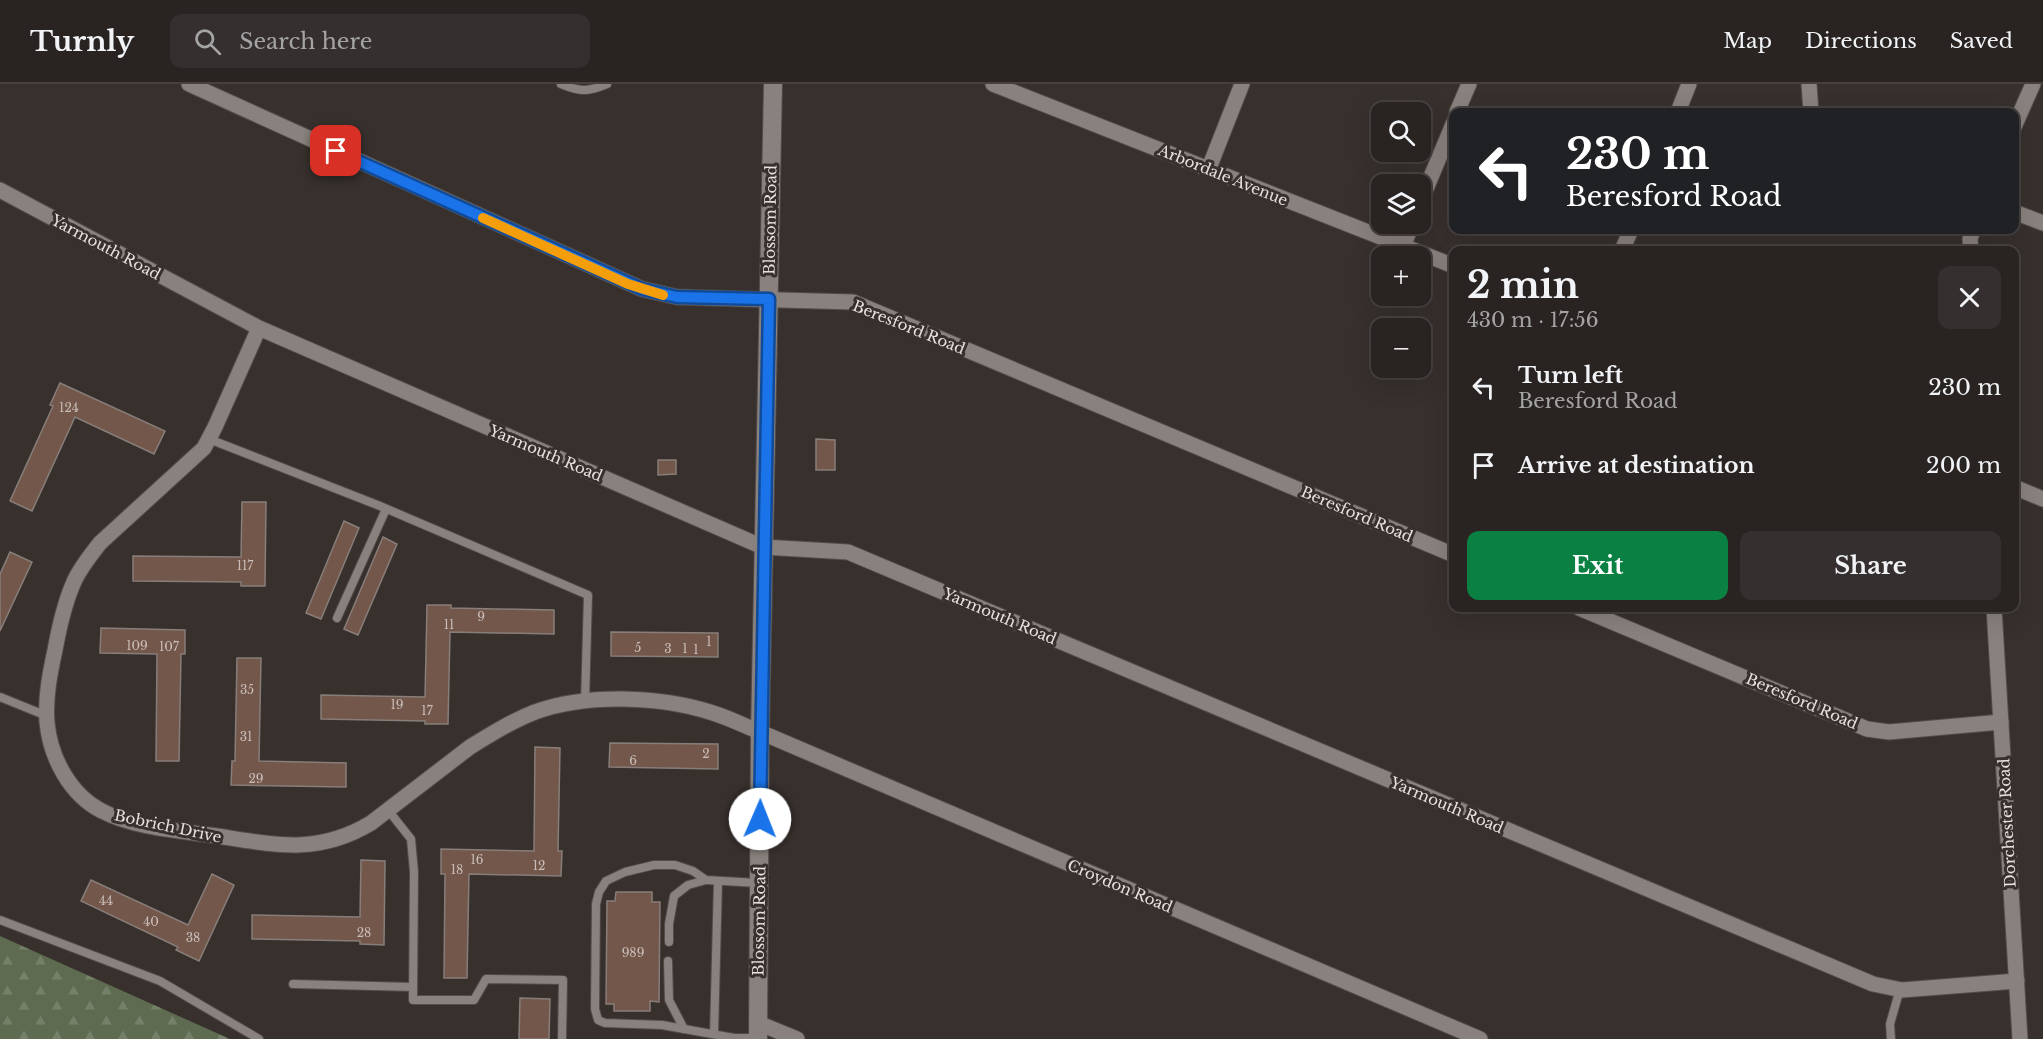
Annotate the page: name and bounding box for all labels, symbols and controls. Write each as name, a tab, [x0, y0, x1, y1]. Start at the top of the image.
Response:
search box	[170, 14, 590, 68]
text: Turnly	[30, 24, 134, 59]
icon: search	[191, 25, 224, 58]
text: Search here	[239, 28, 372, 55]
text: Map	[1723, 28, 1772, 54]
text: Directions	[1805, 28, 1917, 54]
text: Saved	[1950, 28, 2013, 54]
map controls	[1371, 102, 1431, 378]
button: search	[1371, 102, 1431, 162]
pin	[310, 125, 361, 176]
text: 230 m	[1566, 128, 1709, 180]
icon: left	[1467, 132, 1545, 210]
icon: arrive	[319, 134, 352, 167]
street label: Arbordale Avenue	[1154, 140, 1291, 210]
street label: Blossom Road	[760, 165, 780, 275]
button: layers	[1371, 174, 1431, 234]
text: Beresford Road	[1566, 180, 1781, 213]
street label: Yarmouth Road	[47, 210, 164, 284]
button: +	[1371, 246, 1431, 306]
text: 2 min	[1467, 263, 1579, 308]
button: close	[1938, 266, 2001, 329]
street label: Beresford Road	[850, 296, 968, 358]
text: 430 m · 17:56	[1467, 308, 1599, 332]
button: −	[1371, 318, 1431, 378]
text: Turn left	[1518, 362, 1623, 389]
icon: left	[1467, 371, 1500, 404]
text: 230 m	[1928, 374, 2001, 401]
text: Beresford Road	[1518, 389, 1678, 413]
house number: 124	[59, 400, 79, 415]
street label: Yarmouth Road	[486, 420, 605, 485]
icon: arrive	[1467, 449, 1500, 482]
text: Arrive at destination	[1518, 452, 1755, 479]
text: 200 m	[1926, 452, 2001, 479]
street label: Beresford Road	[1298, 482, 1416, 546]
button: Exit	[1467, 531, 1728, 600]
button: Share	[1740, 531, 2001, 600]
house number: 117	[237, 558, 254, 573]
street label: Yarmouth Road	[940, 583, 1059, 648]
house number: 9	[477, 609, 485, 624]
house number: 11	[444, 617, 454, 632]
house number: 1	[706, 634, 712, 649]
house number: 109	[126, 638, 148, 653]
house number: 107	[159, 639, 180, 654]
house number: 5	[635, 640, 642, 655]
house number: 3	[664, 641, 672, 656]
house number: 1	[682, 641, 688, 656]
house number: 1	[693, 642, 699, 657]
street label: Beresford Road	[1743, 669, 1861, 733]
house number: 35	[240, 682, 254, 697]
house number: 19	[390, 697, 404, 712]
house number: 17	[421, 703, 434, 718]
house number: 31	[240, 729, 252, 744]
house number: 2	[702, 746, 710, 761]
house number: 6	[629, 753, 637, 768]
street label: Dorchester Road	[1994, 758, 2020, 888]
house number: 29	[248, 771, 264, 786]
street label: Yarmouth Road	[1387, 772, 1506, 837]
position arrow	[728, 787, 792, 851]
street label: Bobrich Drive	[113, 805, 223, 847]
house number: 16	[470, 852, 484, 867]
street label: Croydon Road	[1065, 855, 1175, 917]
house number: 12	[533, 858, 545, 873]
house number: 18	[451, 862, 463, 877]
street label: Blossom Road	[749, 866, 769, 976]
house number: 44	[99, 893, 113, 908]
house number: 40	[143, 914, 159, 929]
house number: 28	[357, 925, 371, 940]
house number: 38	[186, 930, 200, 945]
house number: 989	[622, 945, 644, 960]

